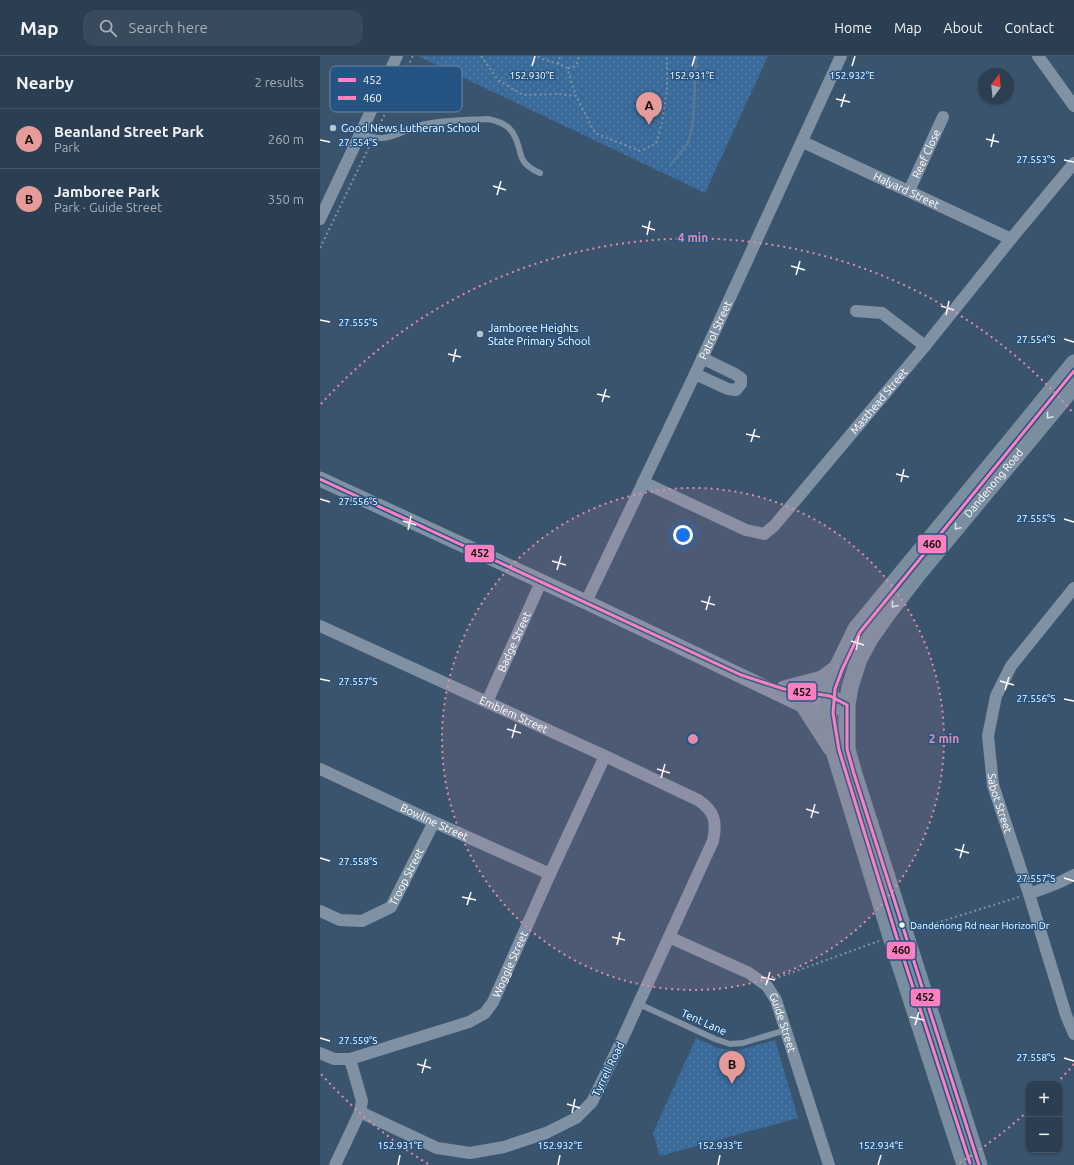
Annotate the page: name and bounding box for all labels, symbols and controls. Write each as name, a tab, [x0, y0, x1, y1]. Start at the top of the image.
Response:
search box	[83, 10, 363, 46]
text: Map	[20, 17, 59, 39]
icon: search	[97, 17, 119, 39]
text: Search here	[129, 19, 208, 36]
text: Home	[834, 20, 872, 36]
text: Map	[894, 20, 922, 36]
text: About	[944, 20, 983, 36]
text: Contact	[1005, 20, 1054, 36]
legend	[330, 66, 462, 112]
north arrow	[978, 68, 1014, 104]
text: 152.930°E	[509, 70, 555, 81]
text: 152.931°E	[669, 70, 715, 81]
text: 152.932°E	[829, 70, 875, 81]
text: Nearby	[16, 73, 74, 92]
text: 452	[363, 74, 382, 86]
text: 2 results	[254, 75, 304, 89]
text: 460	[363, 92, 382, 104]
pin: A	[636, 92, 662, 125]
place label: Good News Lutheran School	[341, 122, 480, 134]
text: Beanland Street Park	[54, 123, 204, 140]
marker: Good News Lutheran School	[328, 123, 338, 133]
street label: Reef Close	[910, 127, 943, 180]
text: A	[24, 132, 34, 146]
text: 260 m	[268, 132, 304, 146]
text: 27.554°S	[338, 137, 378, 148]
text: Park	[54, 140, 80, 154]
text: 27.553°S	[1016, 154, 1056, 165]
street label: Halyard Street	[872, 170, 942, 211]
text: Jamboree Park	[54, 183, 160, 200]
text: B	[25, 192, 33, 206]
text: 350 m	[268, 192, 304, 206]
text: Park · Guide Street	[54, 200, 162, 214]
text: 4 min	[678, 231, 708, 244]
street label: Patrol Street	[696, 298, 734, 361]
text: 27.555°S	[338, 317, 378, 328]
place label: Jamboree Heights State Primary School	[488, 322, 590, 347]
marker: Jamboree Heights State Primary School	[475, 329, 485, 339]
text: 27.554°S	[1016, 334, 1056, 345]
street label: Masthead Street	[848, 365, 910, 436]
one-way arrow	[1047, 412, 1054, 419]
street label: Dandenong Road	[962, 446, 1025, 520]
text: 27.556°S	[338, 496, 378, 507]
text: 27.555°S	[1016, 513, 1056, 524]
one-way arrow	[955, 523, 962, 530]
your location	[673, 525, 693, 545]
line badge: 460	[917, 534, 947, 554]
text: 460	[923, 538, 941, 550]
line badge: 452	[464, 544, 495, 563]
text: 452	[471, 547, 489, 559]
one-way arrow	[892, 601, 899, 608]
street label: Badge Street	[495, 609, 533, 674]
text: 27.557°S	[338, 676, 378, 687]
line badge: 452	[787, 682, 817, 701]
text: 452	[793, 686, 811, 698]
text: 27.556°S	[1016, 693, 1056, 704]
street label: Emblem Street	[478, 694, 550, 735]
centre of rings	[686, 732, 700, 746]
text: 2 min	[929, 732, 959, 745]
street label: Sabot Street	[986, 773, 1015, 835]
street label: Bowline Street	[399, 801, 471, 843]
street label: Troop Street	[387, 846, 426, 907]
text: 27.558°S	[338, 856, 378, 867]
text: 27.557°S	[1016, 873, 1056, 884]
marker: Dandenong Rd near Horizon Dr	[897, 920, 907, 930]
place label: Dandenong Rd near Horizon Dr	[910, 920, 1050, 931]
street label: Woggle Street	[490, 929, 530, 999]
line badge: 460	[886, 941, 916, 960]
text: 460	[892, 944, 910, 956]
line badge: 452	[910, 988, 941, 1007]
street label: Guide Street	[767, 990, 799, 1054]
text: 452	[916, 991, 934, 1003]
street label: Tent Lane	[679, 1007, 729, 1037]
text: 27.559°S	[338, 1035, 378, 1046]
street label: Tyrrell Road	[590, 1040, 626, 1098]
pin: B	[719, 1051, 745, 1084]
text: 27.558°S	[1016, 1052, 1056, 1063]
map controls	[1026, 1081, 1062, 1153]
button: +	[1026, 1081, 1062, 1117]
button: −	[1026, 1117, 1062, 1153]
text: 152.931°E	[377, 1140, 423, 1151]
text: 152.932°E	[537, 1140, 583, 1151]
text: 152.933°E	[697, 1140, 743, 1151]
text: 152.934°E	[858, 1140, 904, 1151]

